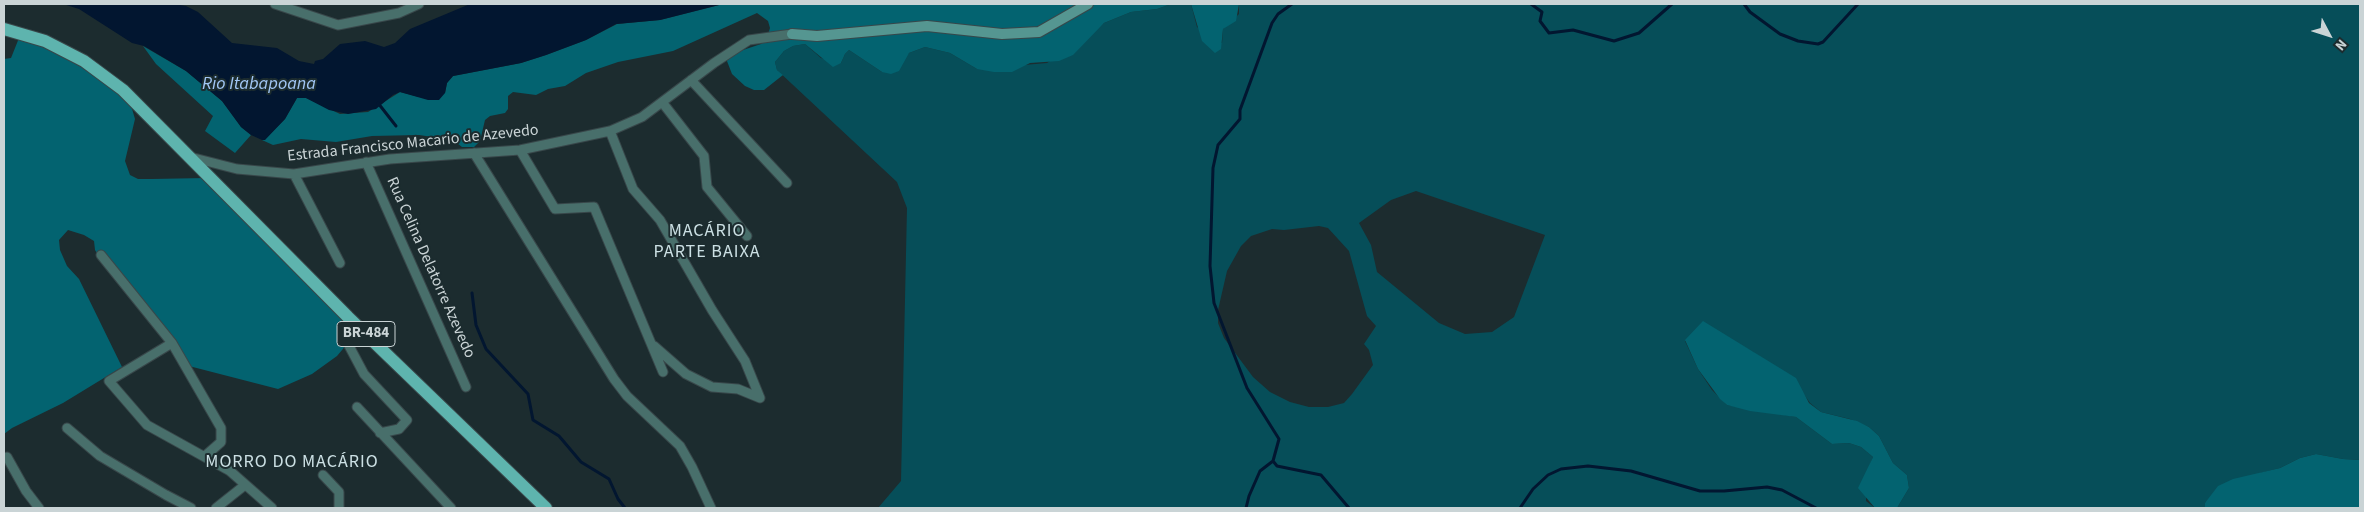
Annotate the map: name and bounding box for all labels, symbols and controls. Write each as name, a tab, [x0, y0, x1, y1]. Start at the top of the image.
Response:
north arrow	[2304, 10, 2354, 60]
text: N	[2330, 35, 2351, 55]
water label: Rio Itabapoana	[202, 74, 316, 96]
street label: Estrada Francisco Macario de Azevedo	[286, 121, 540, 167]
street label: Rua Celina Delatorre Azevedo	[381, 175, 479, 361]
district label: MACÁRIO PARTE BAIXA	[652, 221, 762, 264]
road number: BR-484	[337, 322, 395, 346]
district label: MORRO DO MACÁRIO	[203, 452, 381, 474]

